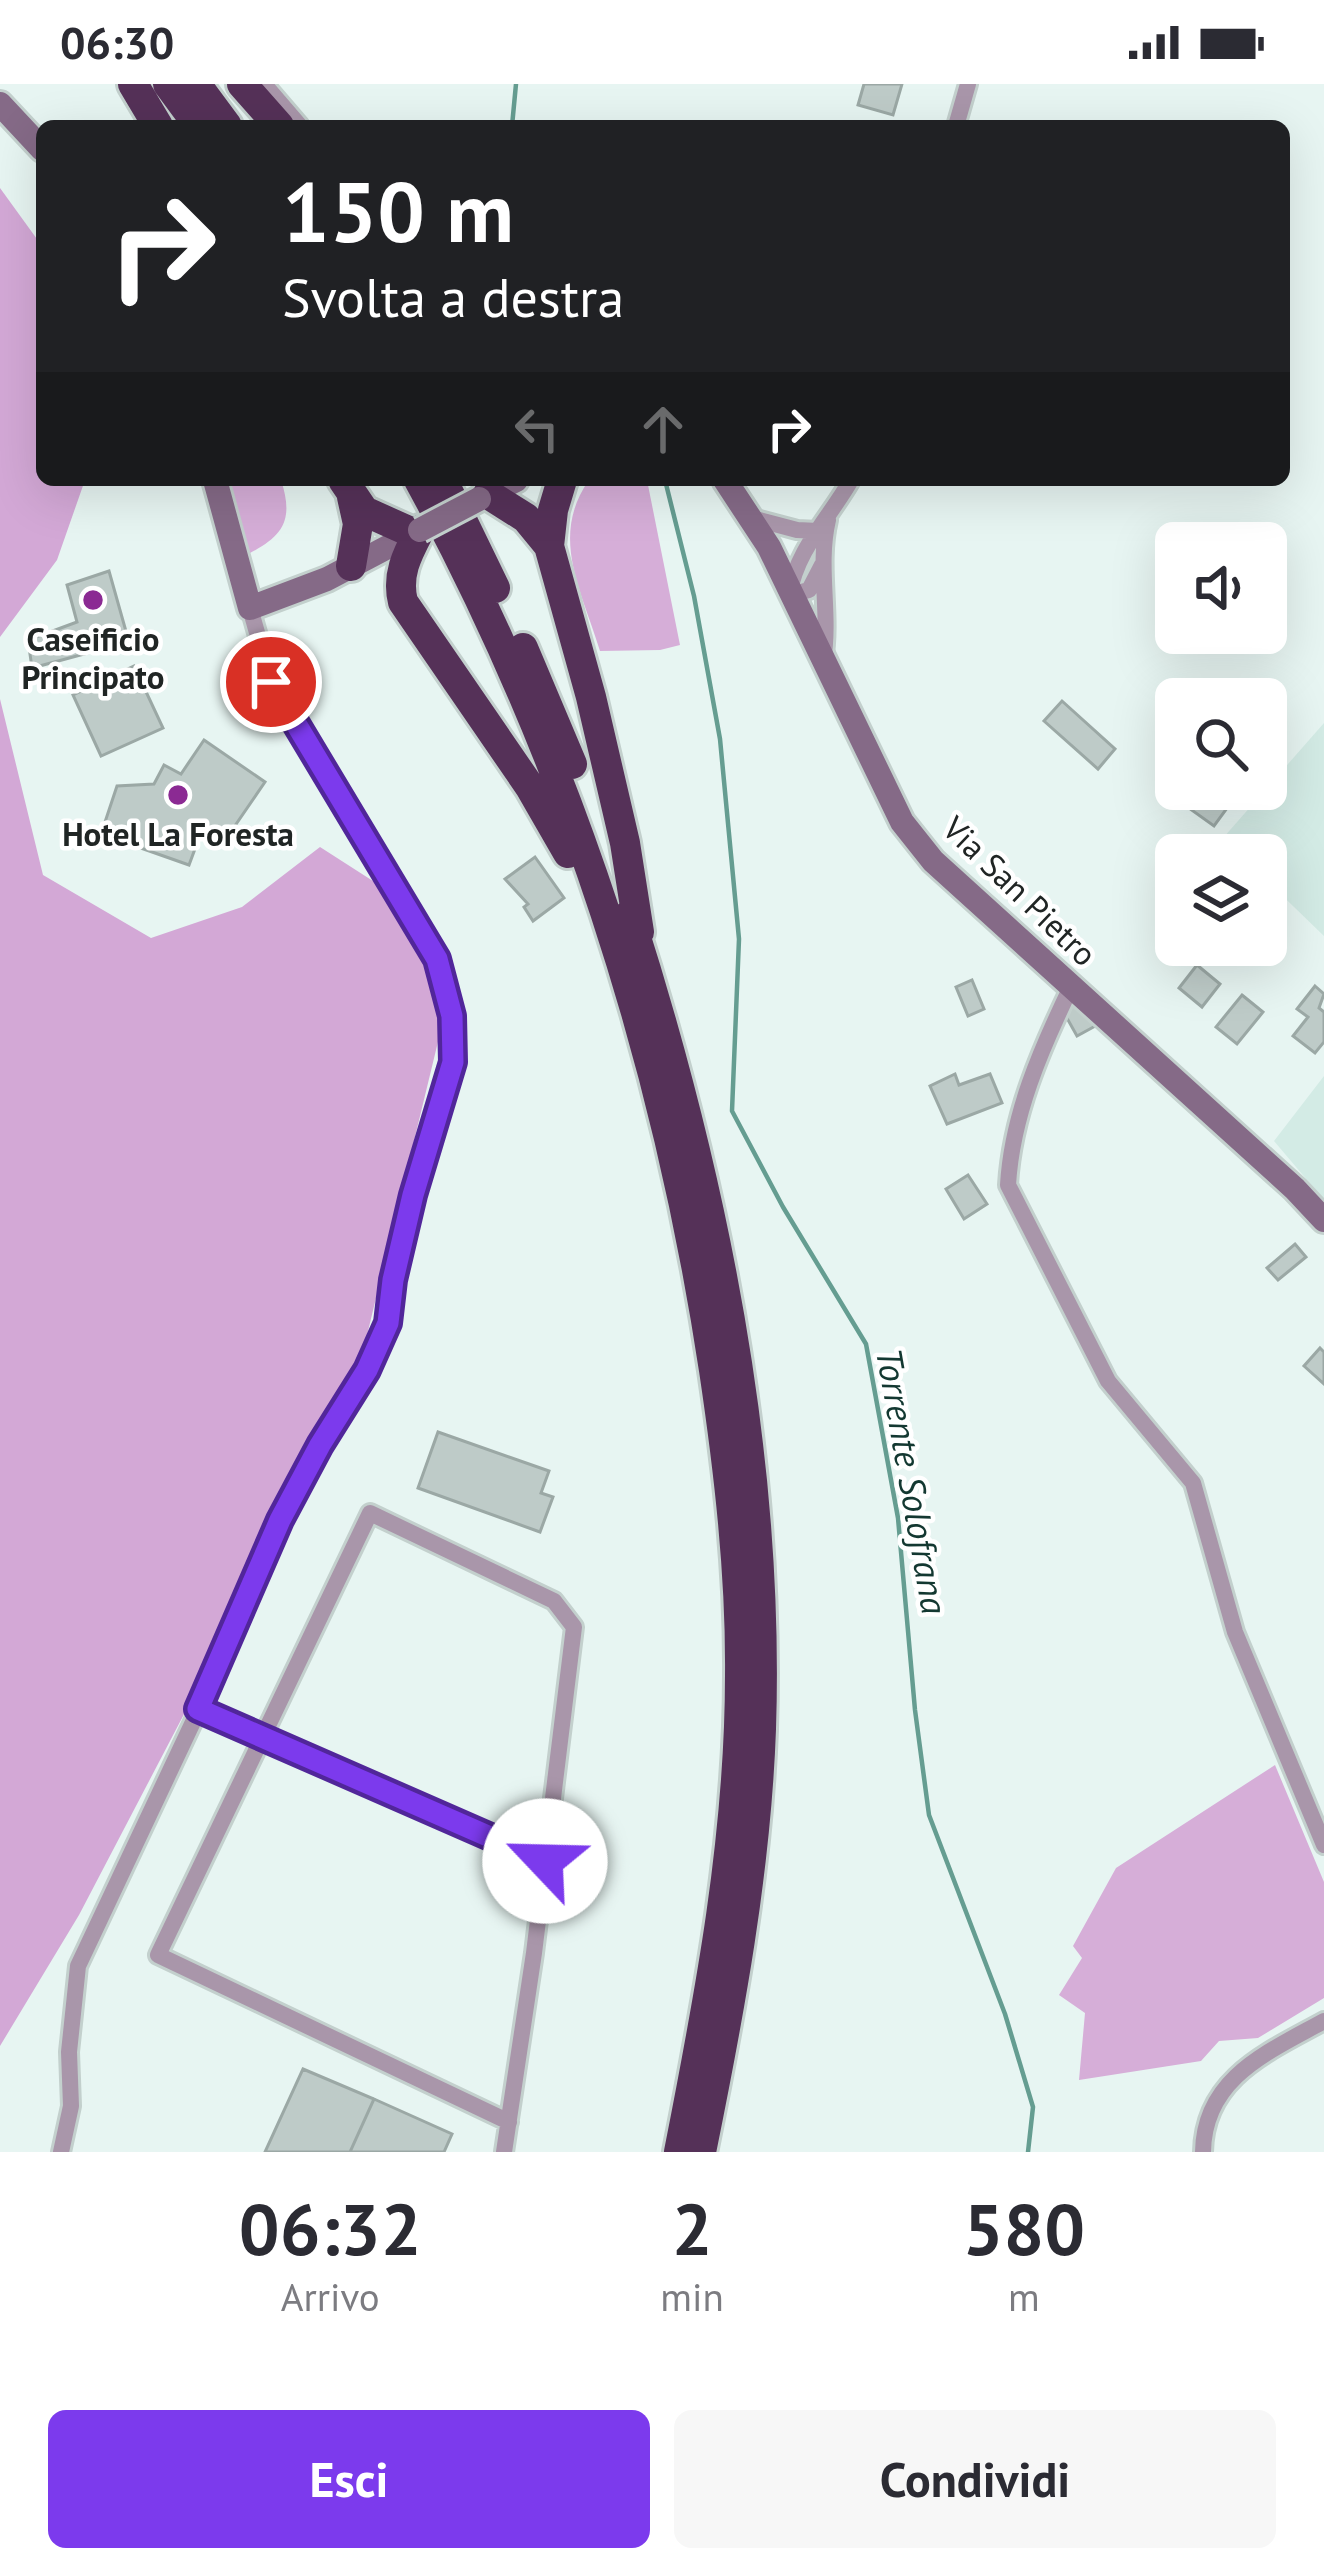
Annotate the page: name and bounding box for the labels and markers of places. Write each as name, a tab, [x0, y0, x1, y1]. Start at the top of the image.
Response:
marker: Caseificio Principato	[80, 587, 106, 613]
place label: Caseificio Principato	[22, 617, 164, 698]
pin	[220, 631, 322, 733]
marker: Hotel La Foresta	[165, 782, 191, 808]
place label: Hotel La Foresta	[62, 812, 294, 855]

